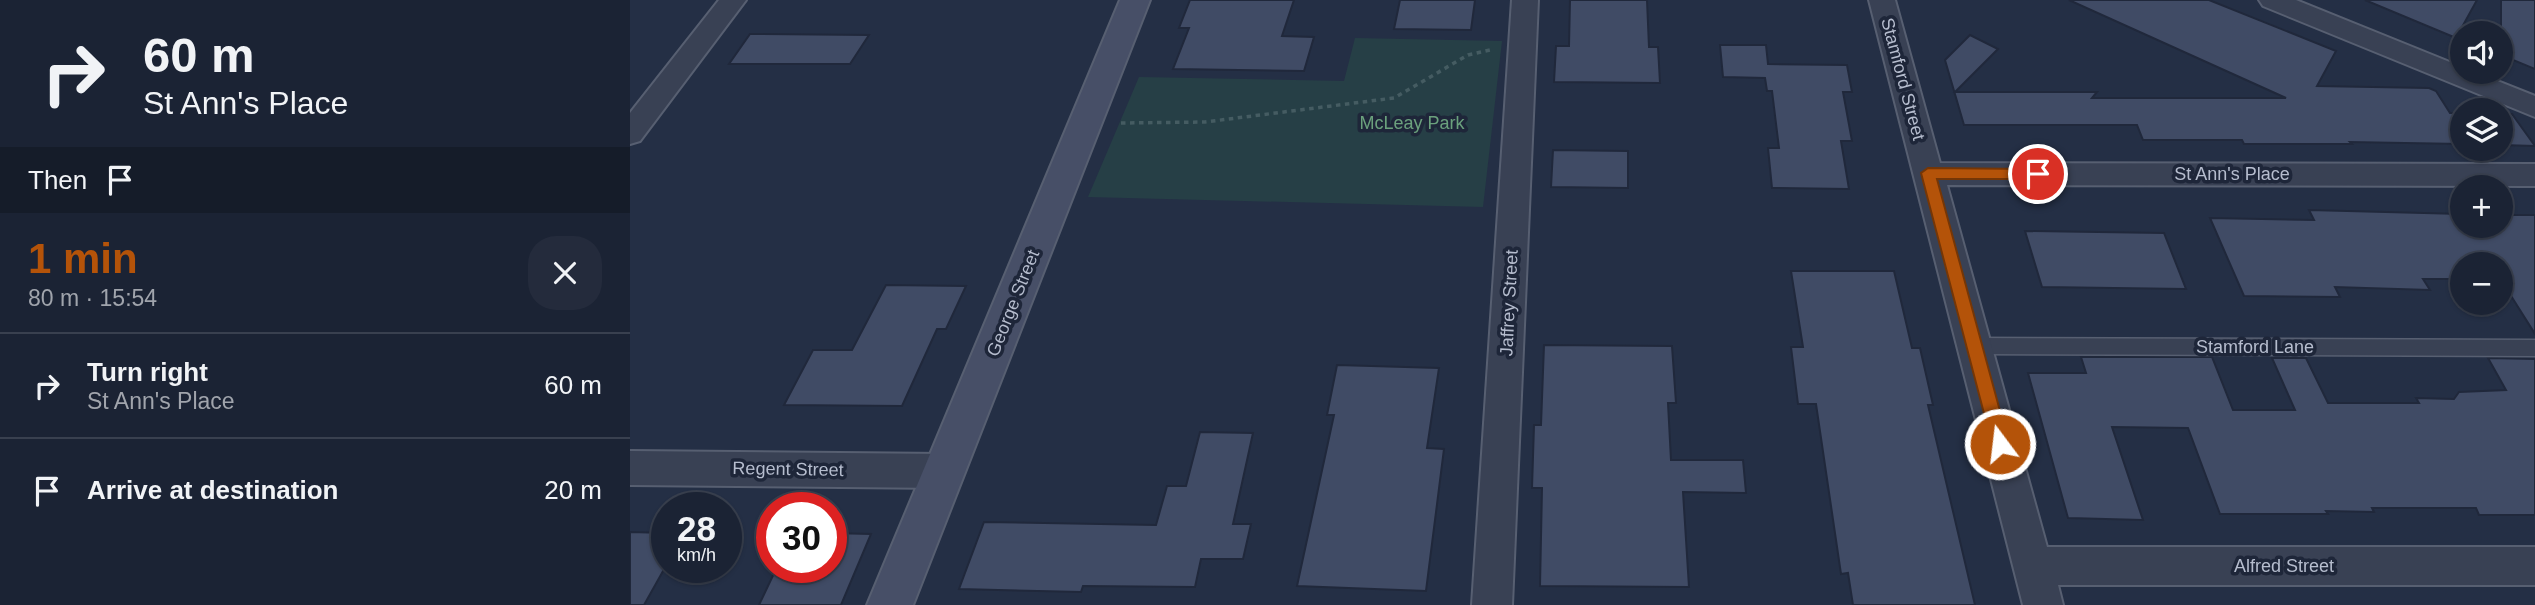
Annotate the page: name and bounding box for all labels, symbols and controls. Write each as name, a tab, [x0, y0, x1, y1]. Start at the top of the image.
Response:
street label: Stamford Street	[1877, 16, 1929, 142]
map controls	[2450, 21, 2513, 315]
button: sound	[2450, 21, 2513, 84]
icon: right	[28, 28, 119, 119]
text: 60 m	[143, 28, 255, 82]
text: St Ann's Place	[143, 85, 348, 121]
button: layers	[2450, 98, 2513, 161]
park label: McLeay Park	[1359, 113, 1466, 133]
pin	[2008, 144, 2068, 204]
icon: arrive	[2019, 155, 2057, 193]
icon: arrive	[101, 161, 139, 199]
street label: St Ann's Place	[2174, 164, 2290, 184]
text: Then	[28, 165, 87, 195]
button: +	[2450, 175, 2513, 238]
text: 1 min	[28, 235, 138, 282]
button: close	[528, 236, 602, 310]
street label: George Street	[983, 247, 1043, 359]
street label: Jaffrey Street	[1496, 249, 1522, 357]
button: −	[2450, 252, 2513, 315]
text: 80 m · 15:54	[28, 285, 157, 311]
street label: Stamford Lane	[2196, 337, 2314, 357]
text: Turn right	[87, 357, 208, 387]
icon: right	[28, 367, 66, 405]
text: 60 m	[544, 370, 602, 400]
text: St Ann's Place	[87, 388, 235, 414]
position arrow	[1963, 407, 2037, 481]
street label: Regent Street	[732, 458, 844, 480]
icon: arrive	[28, 472, 66, 510]
text: Arrive at destination	[87, 475, 338, 505]
text: 20 m	[544, 475, 602, 505]
speed limit sign: 30	[756, 492, 847, 583]
text: 28	[677, 509, 716, 548]
text: km/h	[677, 545, 716, 565]
street label: Alfred Street	[2234, 556, 2334, 576]

